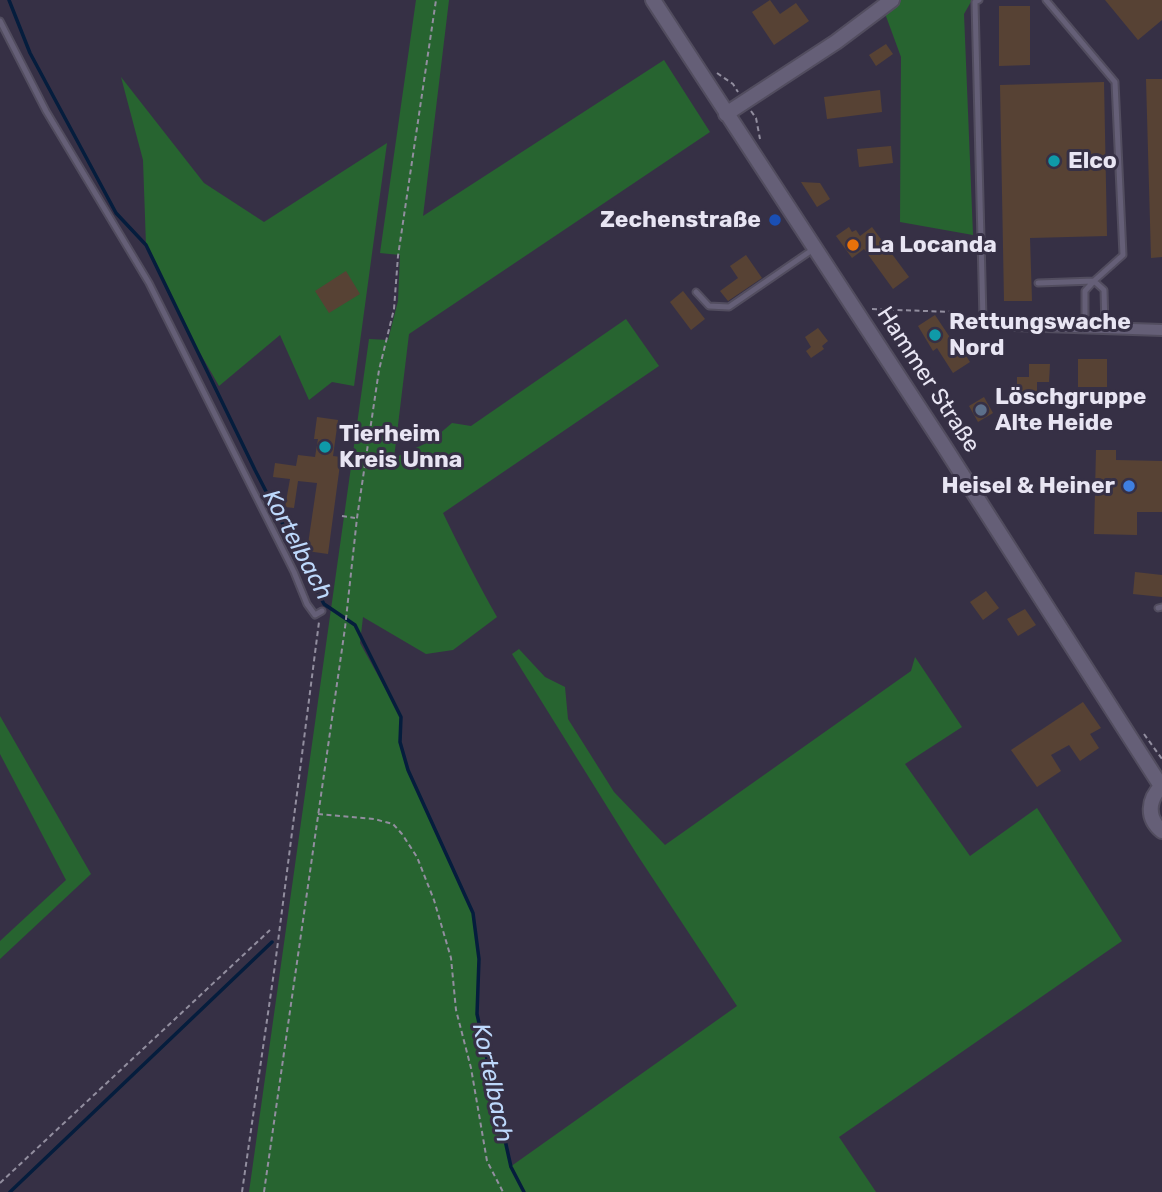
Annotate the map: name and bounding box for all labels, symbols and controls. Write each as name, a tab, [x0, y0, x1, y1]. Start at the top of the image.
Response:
place label: Elco	[1068, 147, 1117, 175]
marker: Elco	[1046, 153, 1062, 169]
place label: Zechenstraße	[600, 206, 761, 234]
marker: Zechenstraße	[767, 212, 783, 228]
place label: La Locanda	[867, 231, 997, 259]
marker: La Locanda	[845, 237, 861, 253]
street label: Hammer Straße	[871, 302, 985, 458]
place label: Rettungswache Nord	[949, 308, 1131, 362]
marker: Rettungswache Nord	[927, 327, 943, 343]
place label: Löschgruppe Alte Heide	[995, 383, 1146, 437]
marker: Löschgruppe Alte Heide	[973, 402, 989, 418]
place label: Tierheim Kreis Unna	[339, 420, 462, 474]
marker: Tierheim Kreis Unna	[317, 439, 333, 455]
place label: Heisel & Heiner	[942, 472, 1115, 500]
marker: Heisel & Heiner	[1121, 478, 1137, 494]
water label: Kortelbach	[256, 485, 338, 605]
water label: Kortelbach	[465, 1021, 519, 1145]

